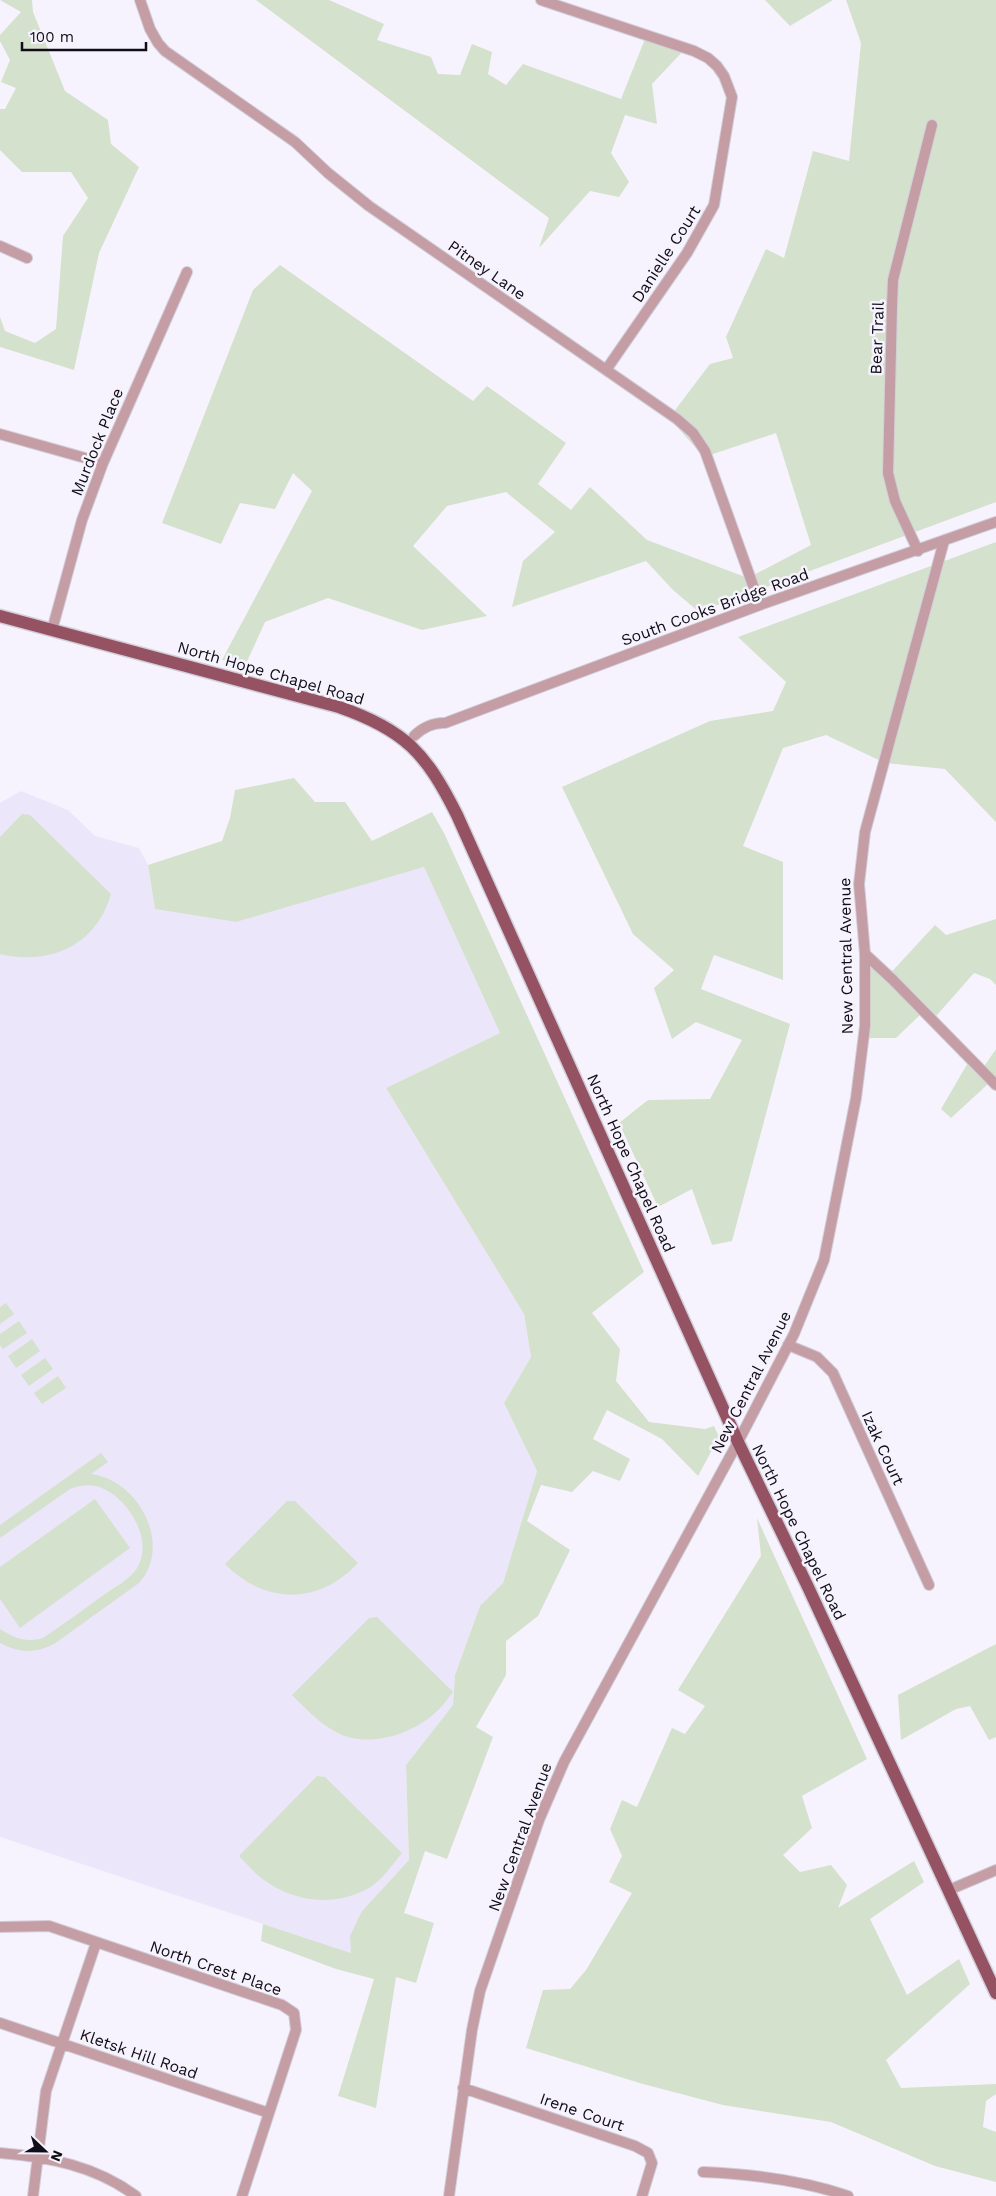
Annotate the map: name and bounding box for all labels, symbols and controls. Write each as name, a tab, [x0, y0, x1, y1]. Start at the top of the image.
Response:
scale bar	[22, 20, 146, 52]
text: 100 m	[30, 28, 74, 46]
street label: Danielle Court	[628, 202, 705, 306]
street label: Pitney Lane	[444, 236, 530, 304]
street label: Bear Trail	[866, 301, 888, 375]
street label: Murdock Place	[67, 385, 127, 499]
street label: South Cooks Bridge Road	[619, 564, 811, 650]
street label: North Hope Chapel Road	[175, 637, 367, 709]
street label: New Central Avenue	[835, 877, 857, 1035]
street label: North Hope Chapel Road	[583, 1071, 679, 1255]
street label: New Central Avenue	[707, 1308, 795, 1456]
street label: Izak Court	[858, 1408, 909, 1488]
street label: North Hope Chapel Road	[748, 1441, 850, 1623]
street label: New Central Avenue	[484, 1760, 556, 1914]
street label: North Crest Place	[148, 1937, 284, 1999]
street label: Kletsk Hill Road	[78, 2025, 200, 2083]
street label: Irene Court	[537, 2089, 627, 2135]
north arrow	[20, 2126, 70, 2176]
text: N	[48, 2148, 66, 2164]

